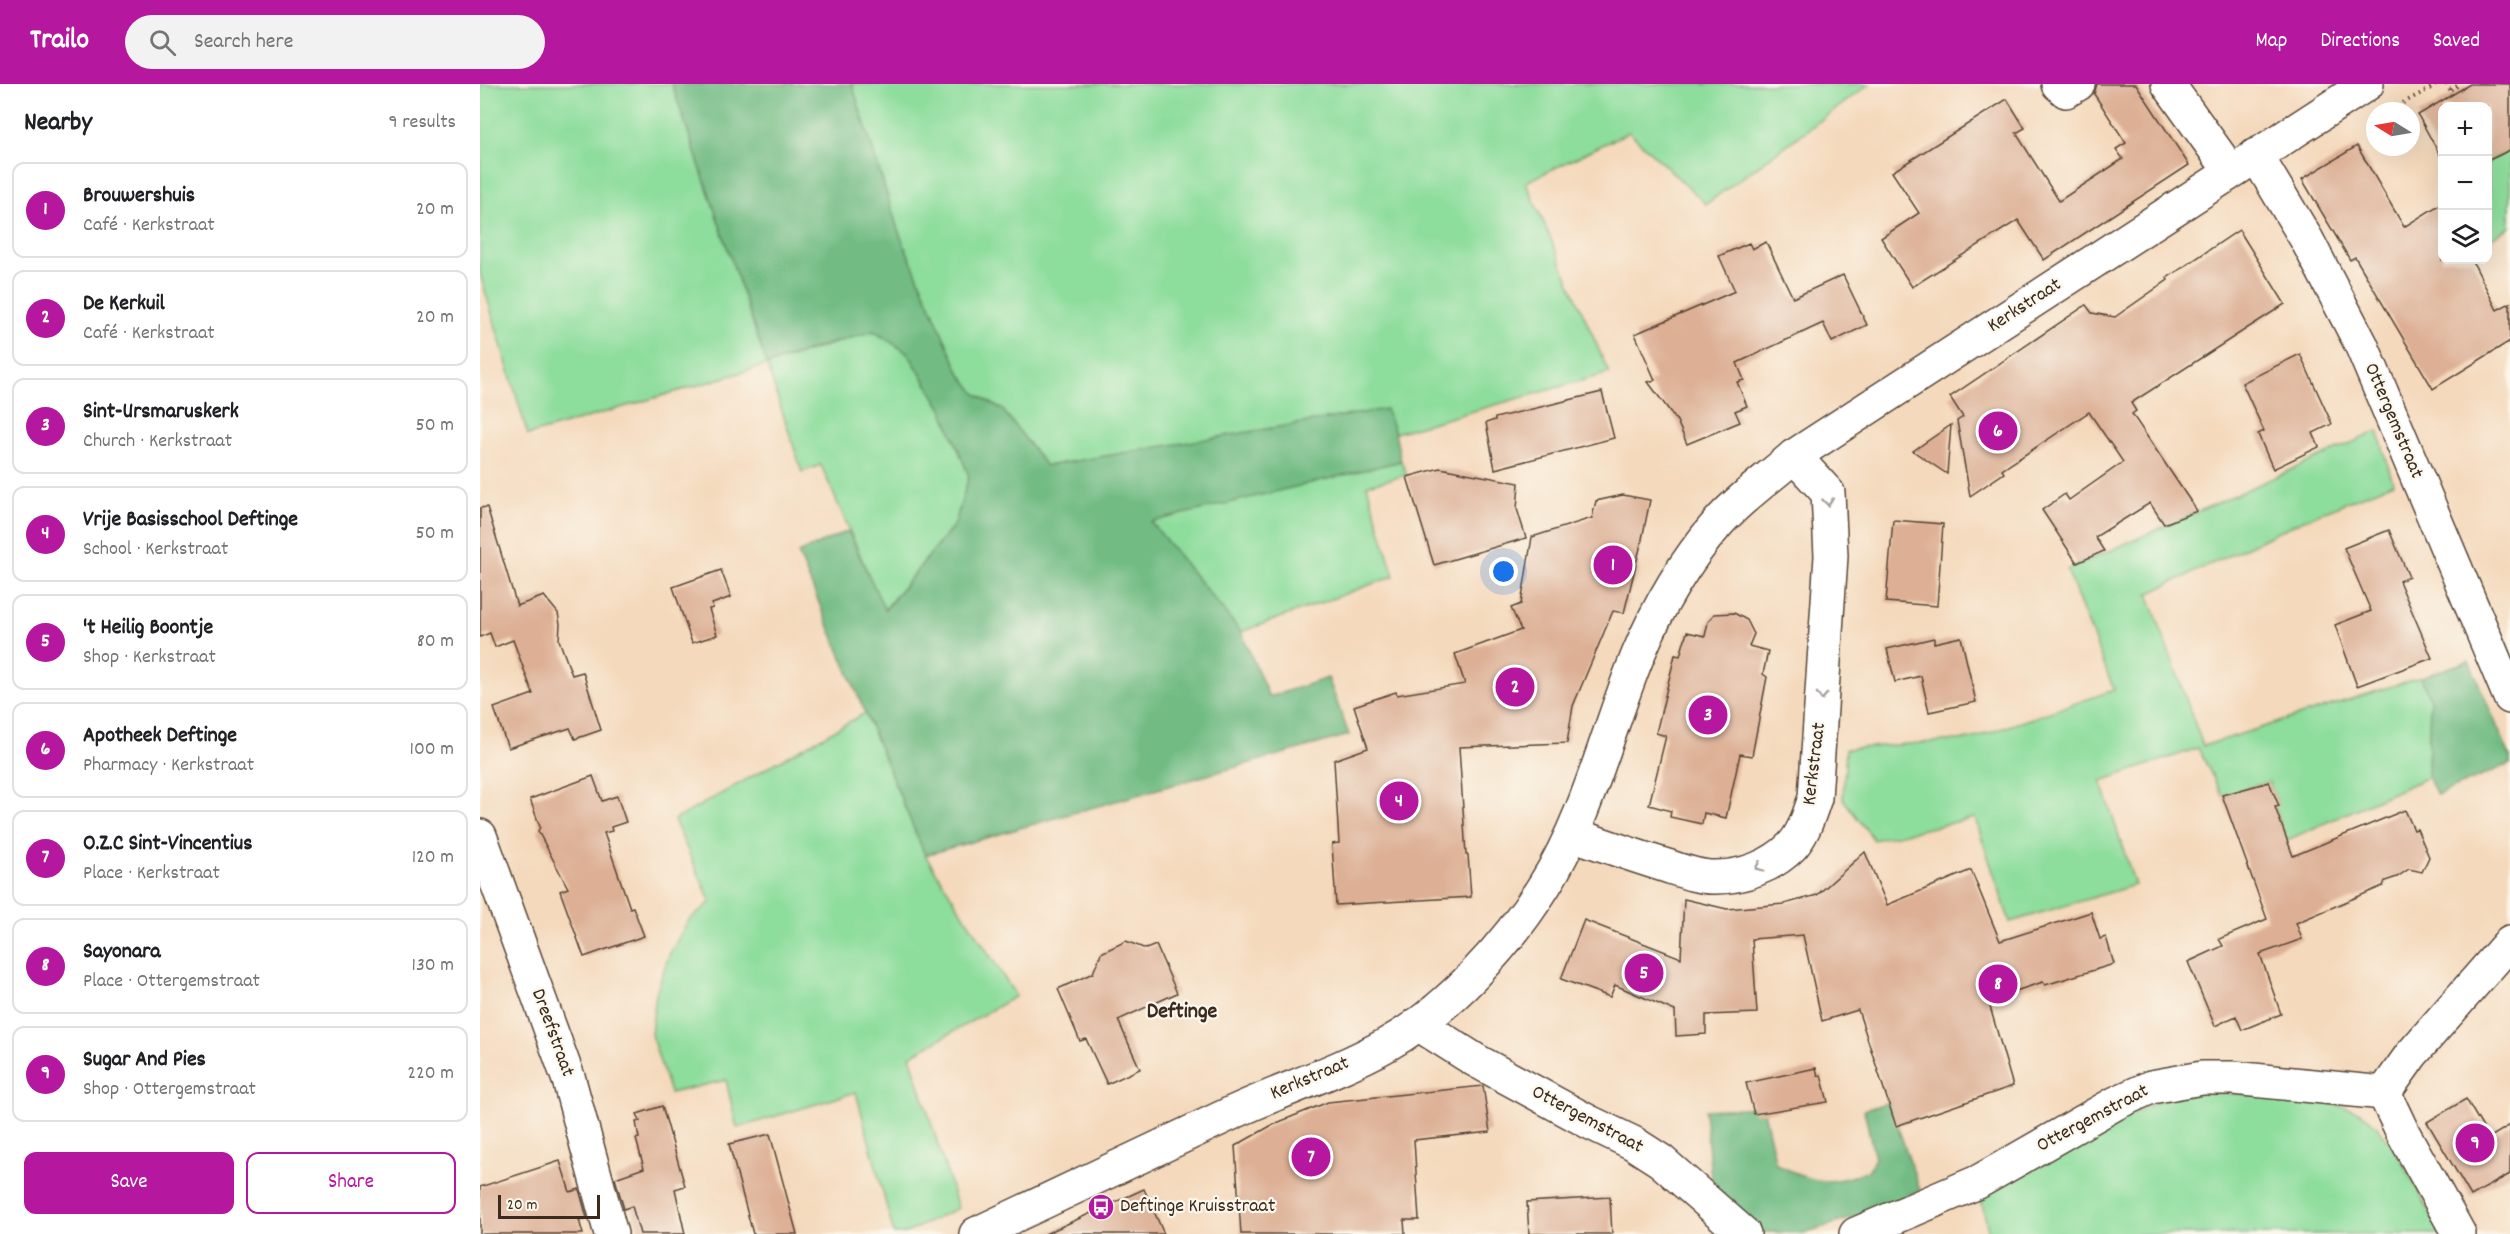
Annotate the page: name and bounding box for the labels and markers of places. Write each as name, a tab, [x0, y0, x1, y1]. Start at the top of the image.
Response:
pin: 6	[1978, 408, 2018, 454]
pin: 1	[1594, 542, 1632, 588]
pin: 2	[1496, 664, 1534, 710]
pin: 3	[1688, 692, 1728, 738]
pin: 4	[1380, 778, 1418, 824]
pin: 5	[1624, 950, 1664, 996]
pin: 8	[1978, 962, 2018, 1006]
pin: 9	[2456, 1120, 2494, 1166]
pin: 7	[1292, 1134, 1330, 1180]
bus stop icon: Deftinge Kruisstraat	[1086, 1192, 1116, 1222]
place label: Deftinge Kruisstraat	[1120, 1193, 1275, 1221]

